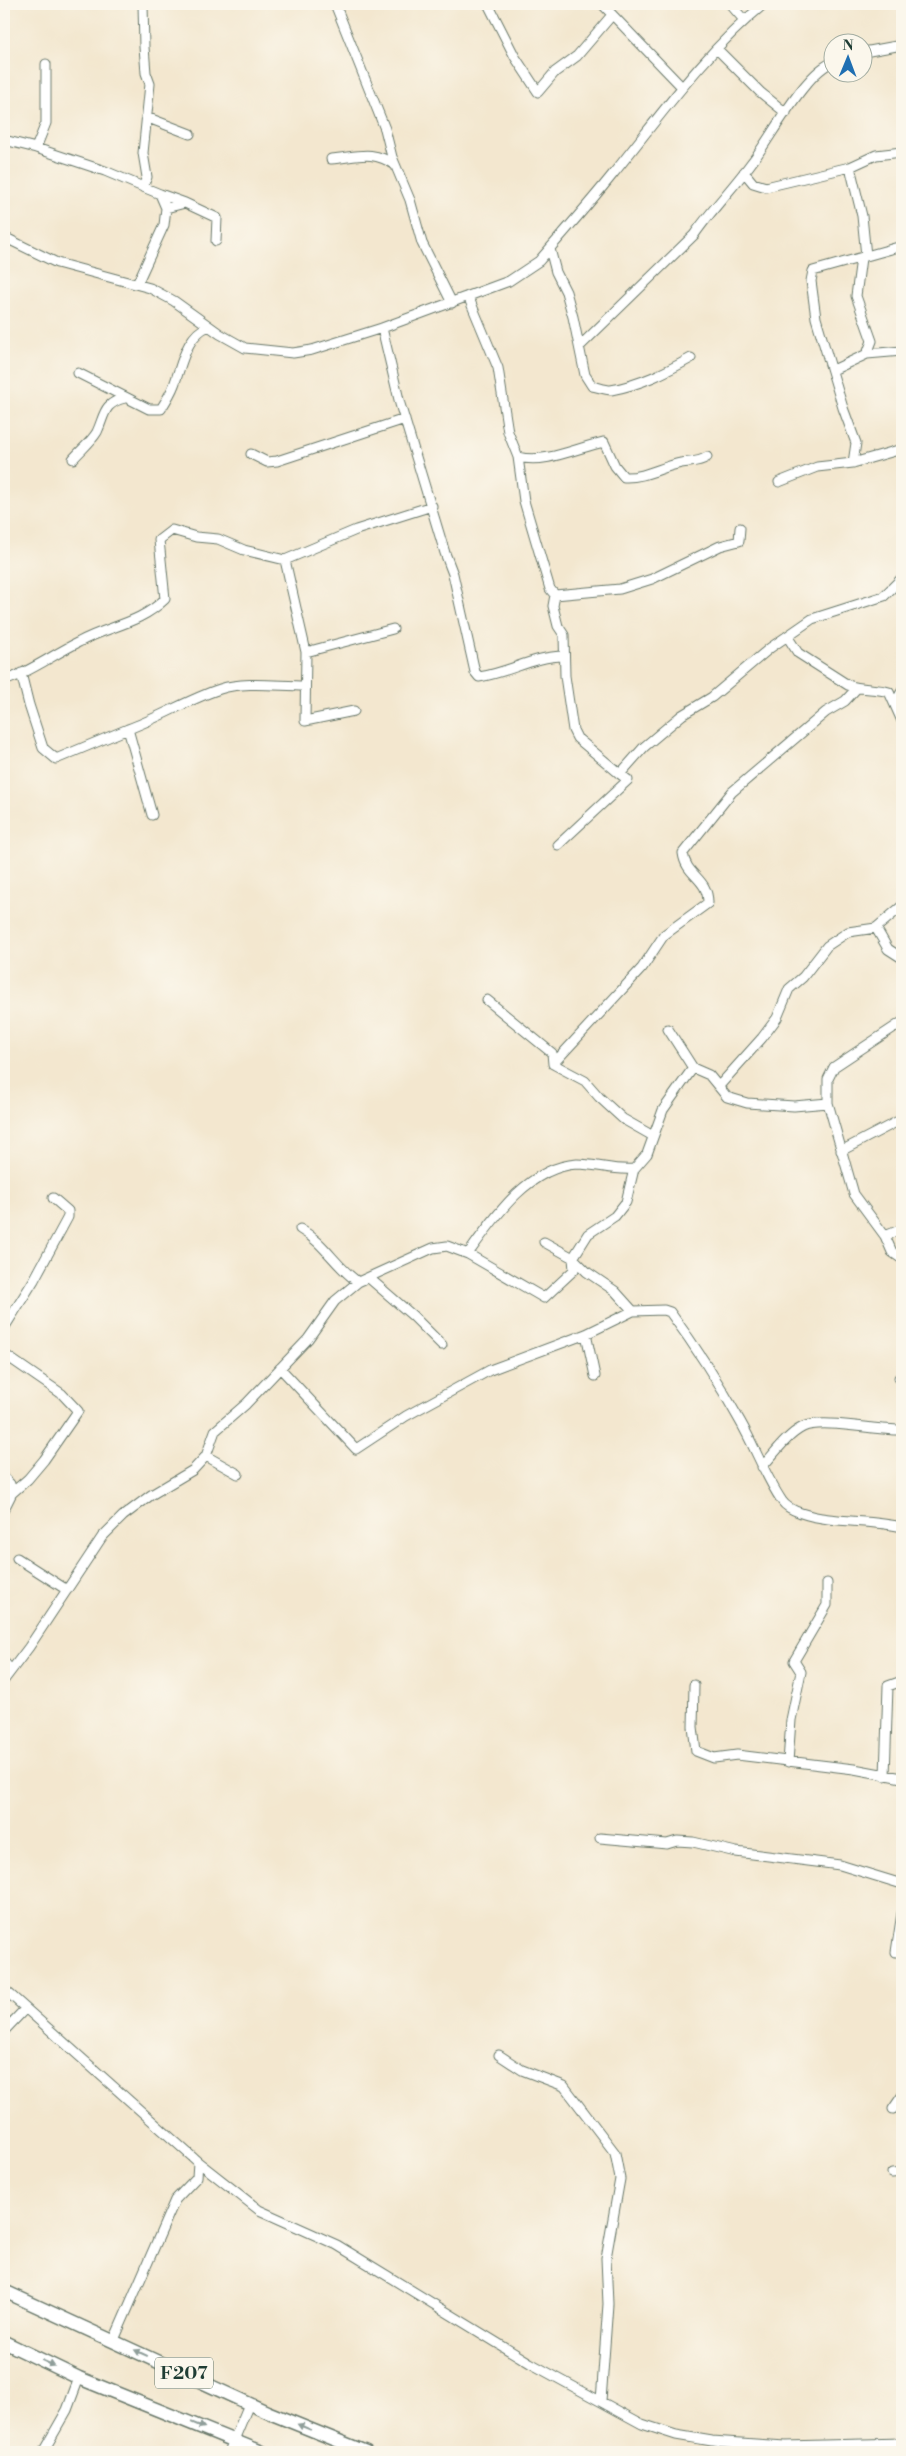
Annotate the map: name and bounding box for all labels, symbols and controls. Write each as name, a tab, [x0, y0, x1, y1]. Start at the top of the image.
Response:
north arrow	[824, 32, 874, 82]
text: N	[843, 37, 854, 55]
one-way arrow	[133, 2348, 148, 2357]
road number: F207	[155, 2358, 213, 2388]
one-way arrow	[41, 2360, 55, 2368]
one-way arrow	[191, 2422, 205, 2430]
one-way arrow	[297, 2423, 311, 2431]

